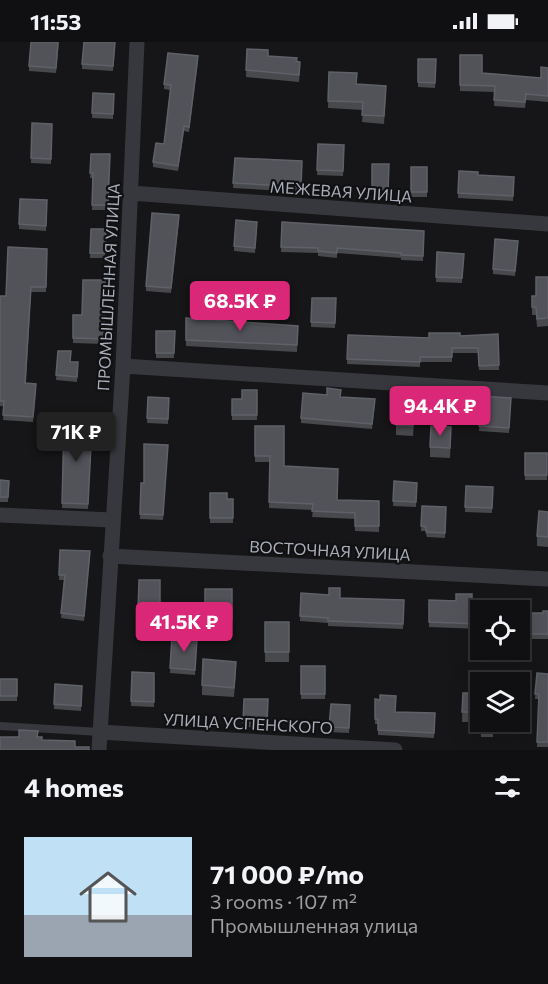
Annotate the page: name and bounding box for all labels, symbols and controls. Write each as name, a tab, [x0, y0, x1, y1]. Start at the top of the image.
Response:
text: 11:53	[30, 8, 81, 35]
street label: МЕЖЕВАЯ УЛИЦА	[269, 177, 413, 205]
street label: ПРОМЫШЛЕННАЯ УЛИЦА	[93, 183, 123, 391]
pin: 68.5K ₽	[185, 281, 295, 332]
text: 68.5K ₽	[204, 288, 276, 312]
pin: 94.4K ₽	[385, 386, 495, 437]
text: 94.4K ₽	[404, 393, 476, 417]
pin: 71K ₽	[34, 412, 118, 463]
text: 71K ₽	[50, 419, 102, 443]
street label: ВОСТОЧНАЯ УЛИЦА	[249, 536, 411, 564]
map controls	[470, 600, 530, 732]
button: locate	[470, 600, 530, 660]
pin: 41.5K ₽	[129, 602, 239, 653]
text: 41.5K ₽	[150, 609, 218, 633]
button: layers	[470, 672, 530, 732]
street label: УЛИЦА УСПЕНСКОГО	[163, 709, 333, 737]
icon: filters	[491, 770, 524, 803]
text: 4 homes	[24, 771, 124, 802]
text: 71 000 ₽/mo	[210, 858, 364, 889]
icon: home	[72, 861, 144, 933]
text: 3 rooms · 107 m²	[210, 889, 357, 913]
text: Промышленная улица	[210, 913, 418, 937]

